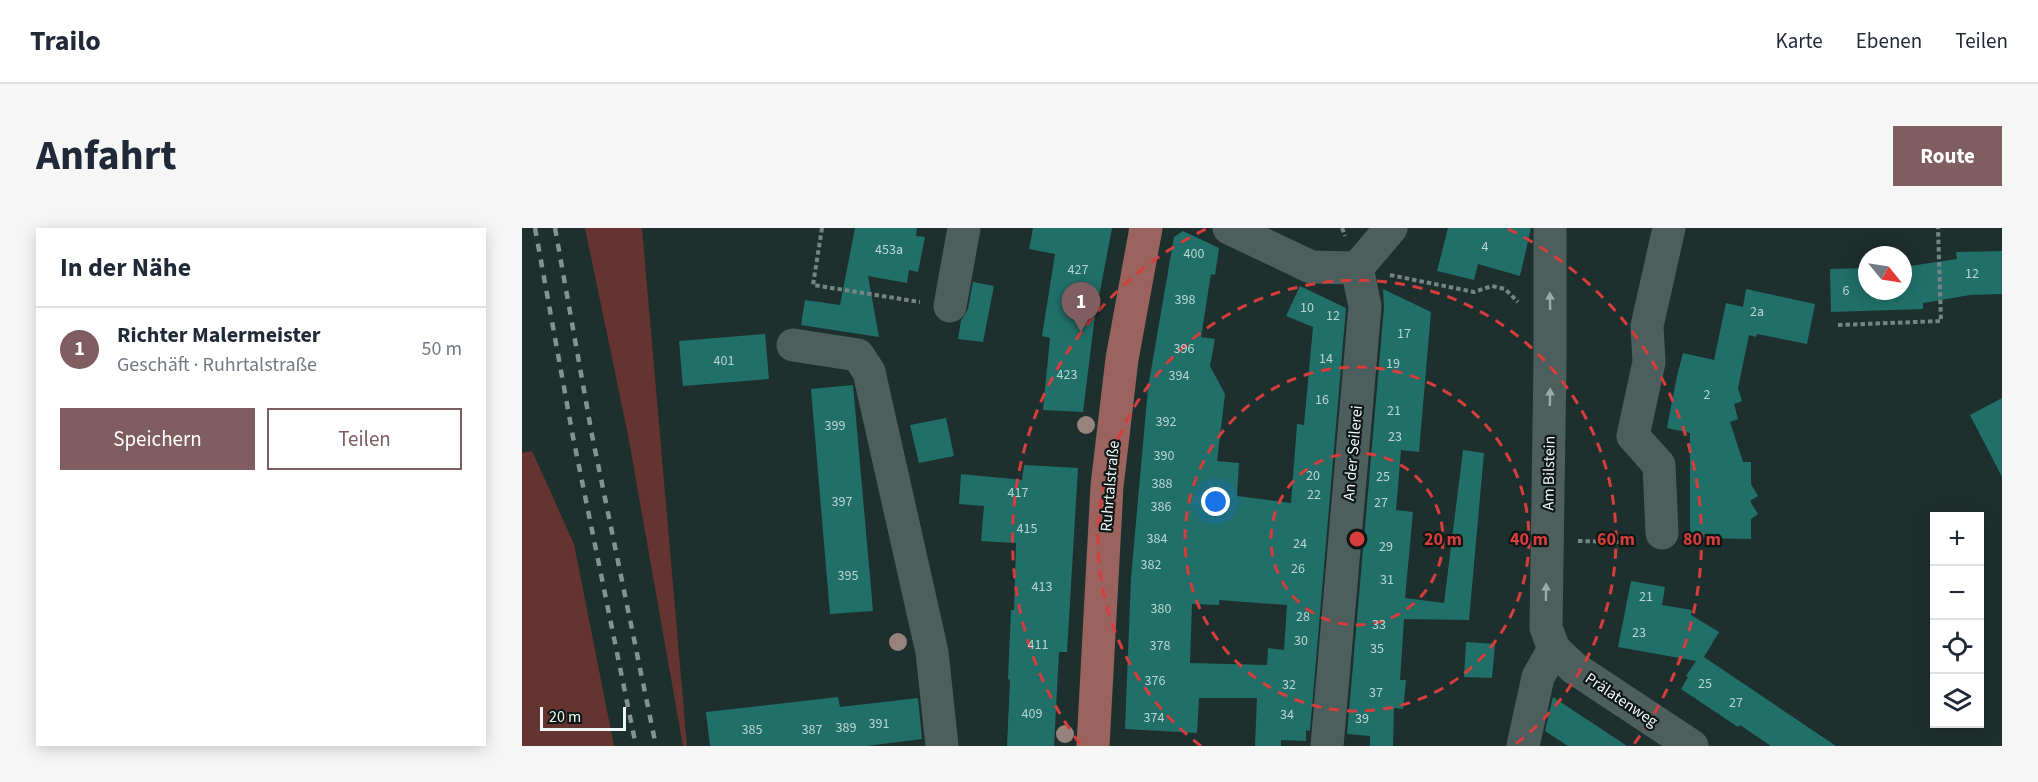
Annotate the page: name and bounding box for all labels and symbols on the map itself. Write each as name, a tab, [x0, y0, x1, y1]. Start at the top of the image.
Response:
house number: 4	[1482, 237, 1489, 257]
house number: 453a	[875, 240, 903, 260]
house number: 400	[1184, 244, 1204, 264]
north arrow	[1858, 246, 1912, 300]
house number: 427	[1068, 260, 1088, 280]
house number: 12	[1965, 264, 1979, 284]
house number: 6	[1843, 281, 1850, 301]
pin: 1	[1062, 282, 1100, 332]
house number: 398	[1175, 290, 1195, 310]
one-way arrow	[1545, 292, 1554, 311]
house number: 10	[1300, 298, 1314, 318]
house number: 2a	[1750, 302, 1764, 322]
house number: 12	[1326, 306, 1340, 326]
house number: 17	[1397, 324, 1411, 344]
house number: 396	[1174, 339, 1194, 359]
house number: 14	[1319, 349, 1333, 369]
house number: 401	[714, 351, 734, 371]
house number: 19	[1386, 354, 1400, 374]
house number: 423	[1057, 365, 1077, 385]
house number: 394	[1169, 366, 1189, 386]
house number: 2	[1704, 385, 1711, 405]
one-way arrow	[1545, 388, 1554, 407]
house number: 16	[1315, 390, 1329, 410]
house number: 21	[1387, 401, 1401, 421]
street label: An der Seilerei	[1338, 404, 1368, 502]
house number: 392	[1156, 412, 1176, 432]
house number: 399	[825, 416, 845, 436]
house number: 23	[1388, 427, 1402, 447]
street label: Am Bilstein	[1537, 435, 1561, 511]
street label: Ruhrtalstraße	[1095, 440, 1125, 533]
house number: 390	[1154, 446, 1174, 466]
house number: 20	[1306, 466, 1320, 486]
house number: 25	[1376, 467, 1390, 487]
house number: 388	[1152, 474, 1172, 494]
house number: 417	[1008, 483, 1028, 503]
house number: 22	[1307, 485, 1321, 505]
your location	[1201, 487, 1230, 516]
house number: 397	[832, 492, 852, 512]
house number: 27	[1374, 493, 1388, 513]
house number: 386	[1151, 497, 1171, 517]
house number: 415	[1017, 519, 1037, 539]
text: 20 m	[1424, 527, 1462, 552]
text: 40 m	[1510, 527, 1548, 552]
text: 60 m	[1597, 527, 1635, 552]
text: 80 m	[1683, 527, 1721, 552]
house number: 384	[1147, 529, 1167, 549]
centre of rings	[1347, 529, 1367, 549]
house number: 24	[1293, 534, 1307, 554]
house number: 29	[1379, 537, 1393, 557]
house number: 382	[1141, 555, 1161, 575]
house number: 26	[1291, 559, 1305, 579]
house number: 395	[838, 566, 858, 586]
house number: 31	[1380, 570, 1394, 590]
house number: 413	[1032, 577, 1052, 597]
one-way arrow	[1541, 583, 1551, 602]
house number: 21	[1639, 587, 1653, 607]
house number: 380	[1151, 599, 1171, 619]
house number: 28	[1296, 607, 1310, 627]
house number: 33	[1372, 615, 1386, 635]
house number: 23	[1632, 623, 1646, 643]
house number: 30	[1294, 631, 1308, 651]
house number: 411	[1028, 635, 1048, 655]
house number: 378	[1150, 636, 1170, 656]
house number: 35	[1370, 639, 1384, 659]
street label: Prälatenweg	[1581, 667, 1662, 732]
house number: 376	[1145, 671, 1165, 691]
house number: 25	[1698, 674, 1712, 694]
house number: 32	[1282, 675, 1296, 695]
house number: 37	[1369, 683, 1383, 703]
house number: 27	[1729, 693, 1743, 713]
scale bar	[540, 704, 626, 732]
house number: 409	[1022, 704, 1042, 724]
house number: 34	[1280, 705, 1294, 725]
house number: 374	[1144, 708, 1164, 728]
house number: 39	[1355, 709, 1369, 729]
house number: 391	[869, 714, 889, 734]
house number: 389	[836, 718, 856, 738]
house number: 385	[742, 720, 762, 740]
house number: 387	[802, 720, 822, 740]

